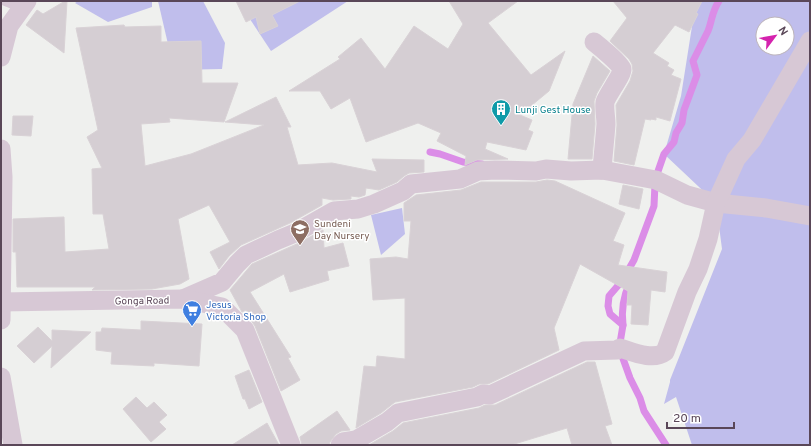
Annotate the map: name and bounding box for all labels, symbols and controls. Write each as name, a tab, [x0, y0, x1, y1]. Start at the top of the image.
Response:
north arrow	[755, 16, 795, 56]
text: N	[775, 24, 791, 38]
building icon: Lunji Gest House	[490, 98, 512, 126]
place label: Lunji Gest House	[515, 104, 591, 117]
school or university icon: Sundeni Day Nursery	[289, 218, 311, 246]
place label: Sundeni Day Nursery	[314, 218, 369, 243]
street label: Gonga Road	[115, 295, 169, 308]
supermarket icon: Jesus Victoria Shop	[181, 299, 203, 327]
place label: Jesus Victoria Shop	[206, 299, 266, 324]
scale bar	[667, 404, 734, 430]
text: 20 m	[673, 411, 701, 427]

